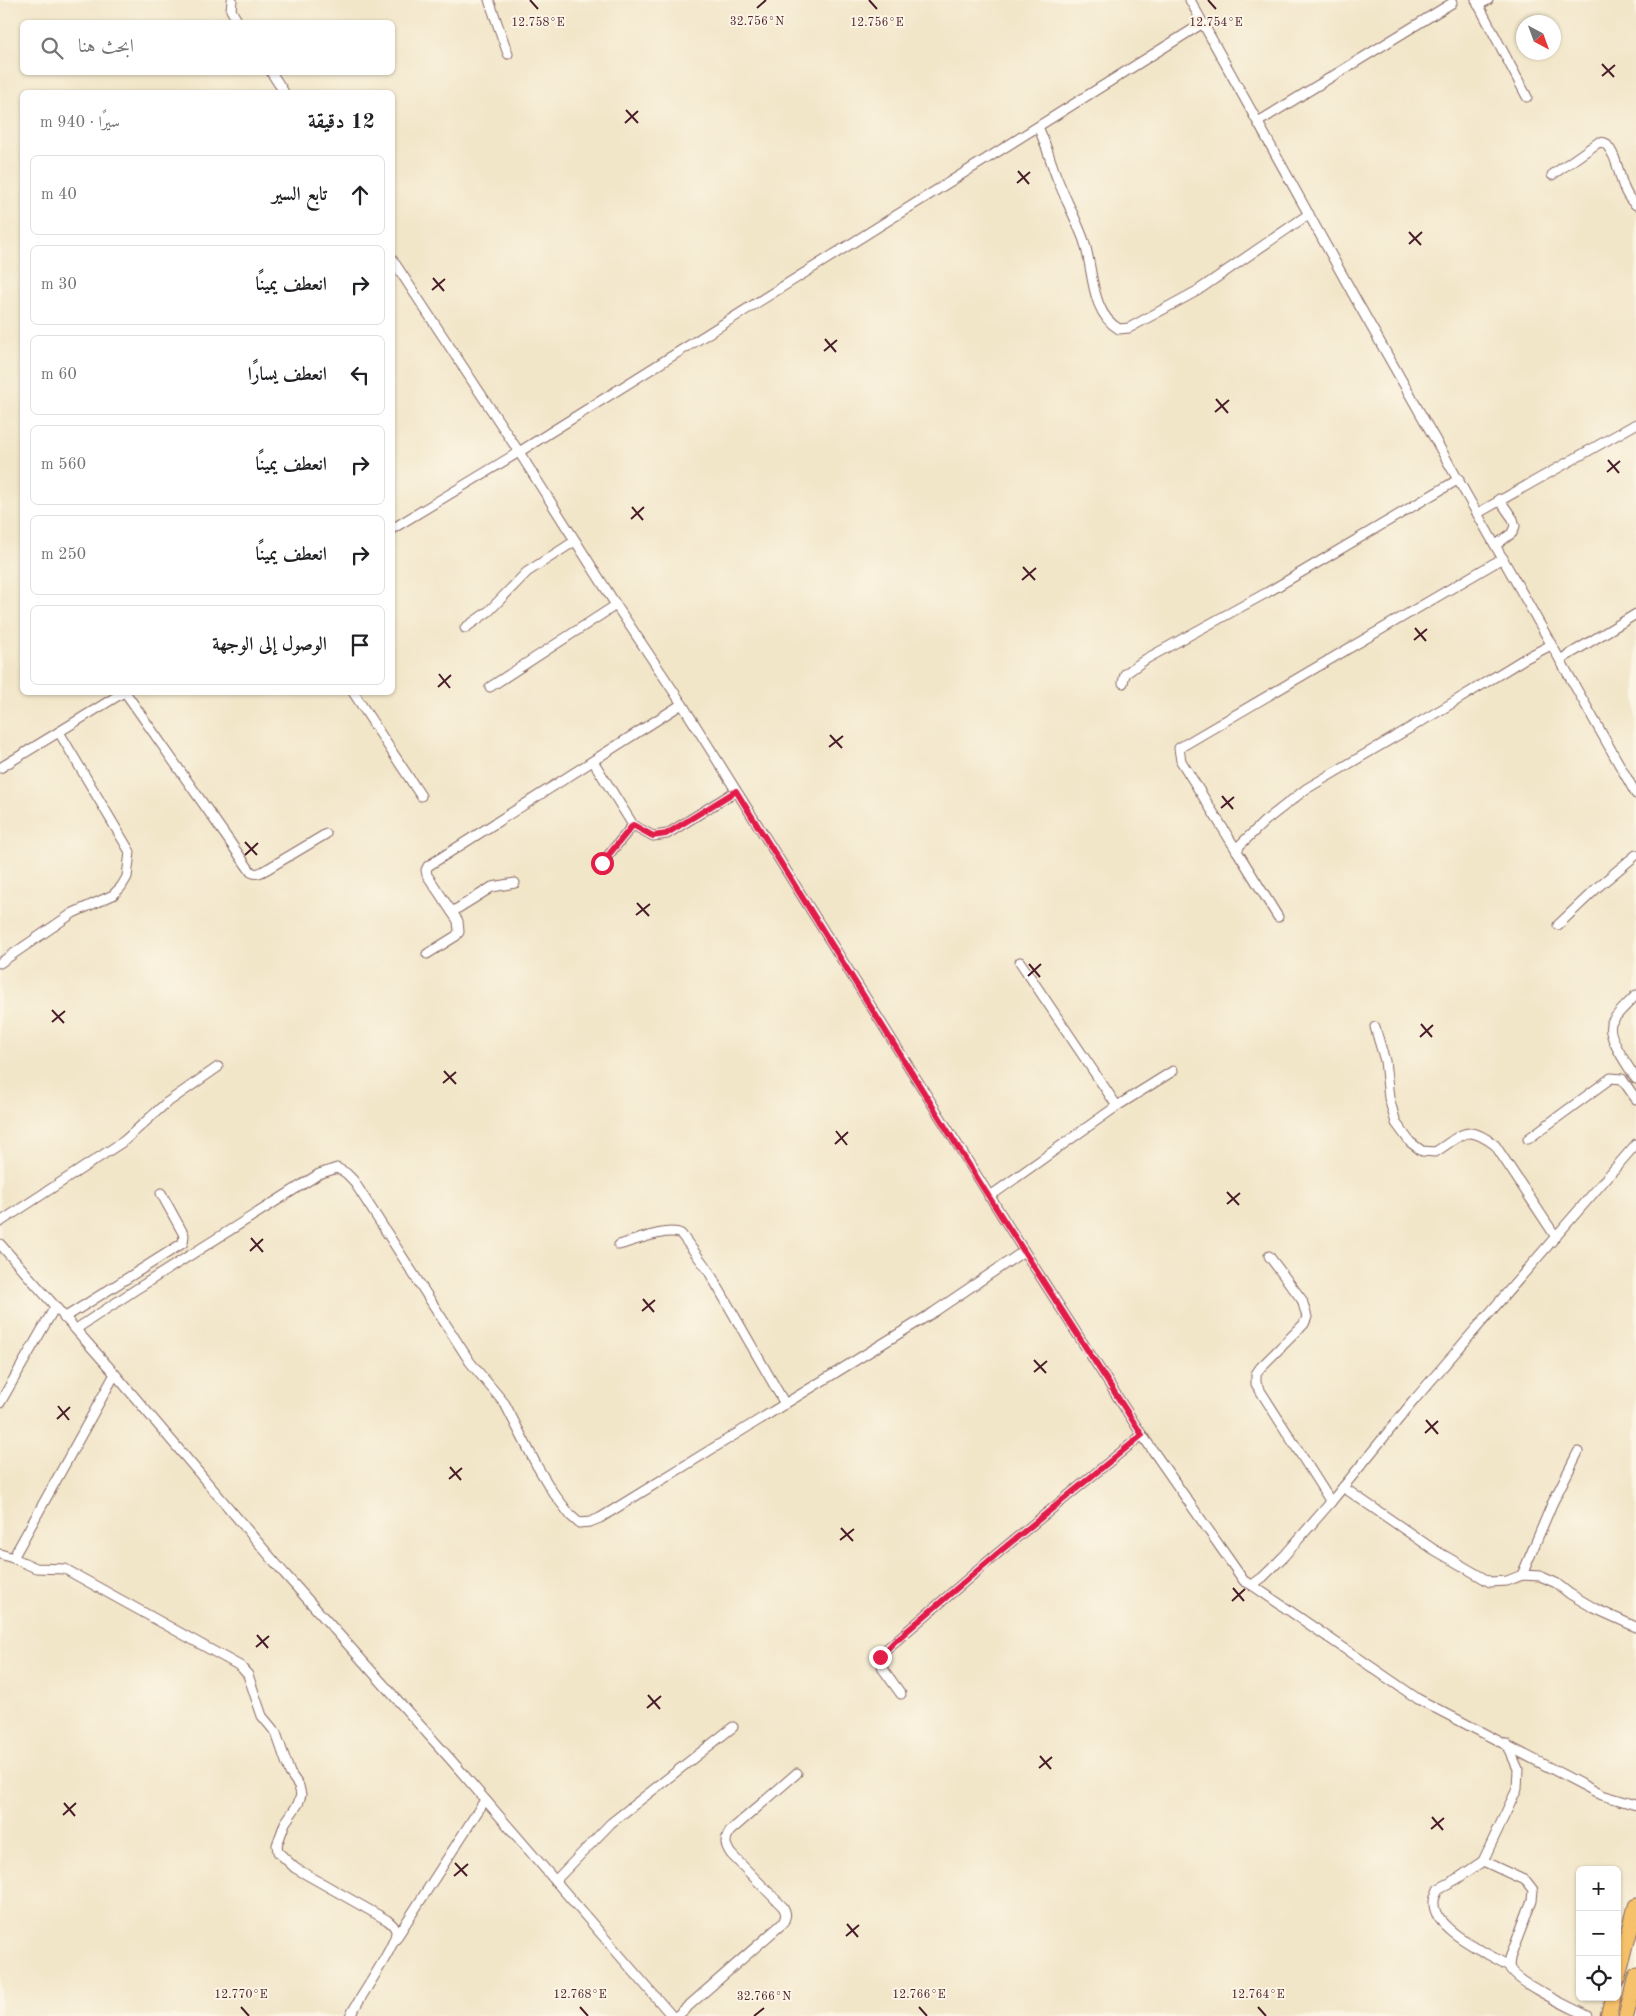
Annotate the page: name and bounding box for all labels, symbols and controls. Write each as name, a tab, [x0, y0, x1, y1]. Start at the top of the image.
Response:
text: 32.756°N	[730, 15, 784, 28]
north arrow	[1516, 15, 1561, 60]
text: 12.758°E	[511, 16, 565, 29]
text: 12.756°E	[850, 16, 904, 29]
text: 12.754°E	[1189, 16, 1243, 29]
search box	[20, 20, 395, 75]
icon: search	[38, 34, 66, 62]
text: ابحث هنا	[78, 38, 134, 57]
text: 12 دقيقة	[308, 112, 375, 133]
text: سيرًا · 940 m	[40, 115, 120, 131]
icon: ahead	[346, 181, 374, 209]
text: تابع السير	[272, 186, 327, 205]
text: 40 m	[41, 187, 77, 203]
icon: right	[346, 271, 374, 299]
text: انعطف يمينًا	[255, 276, 327, 295]
text: 30 m	[41, 277, 77, 293]
icon: left	[346, 361, 374, 389]
text: انعطف يسارًا	[248, 366, 327, 385]
text: 60 m	[41, 367, 77, 383]
icon: right	[346, 451, 374, 479]
text: انعطف يمينًا	[255, 456, 327, 475]
text: 560 m	[41, 457, 86, 473]
icon: right	[346, 541, 374, 569]
text: انعطف يمينًا	[255, 546, 327, 565]
text: 250 m	[41, 547, 86, 563]
icon: arrive	[346, 631, 374, 659]
text: الوصول إلى الوجهة	[212, 636, 327, 655]
route start	[591, 852, 614, 875]
route end	[869, 1646, 892, 1669]
map controls	[1576, 1866, 1621, 2001]
button: +	[1576, 1866, 1621, 1911]
button: −	[1576, 1911, 1621, 1956]
button: locate	[1576, 1956, 1621, 2001]
text: 12.770°E	[214, 1989, 268, 2001]
text: 12.768°E	[553, 1989, 607, 2001]
text: 12.766°E	[892, 1989, 946, 2001]
text: 12.764°E	[1231, 1989, 1285, 2001]
text: 32.766°N	[737, 1991, 791, 2003]

